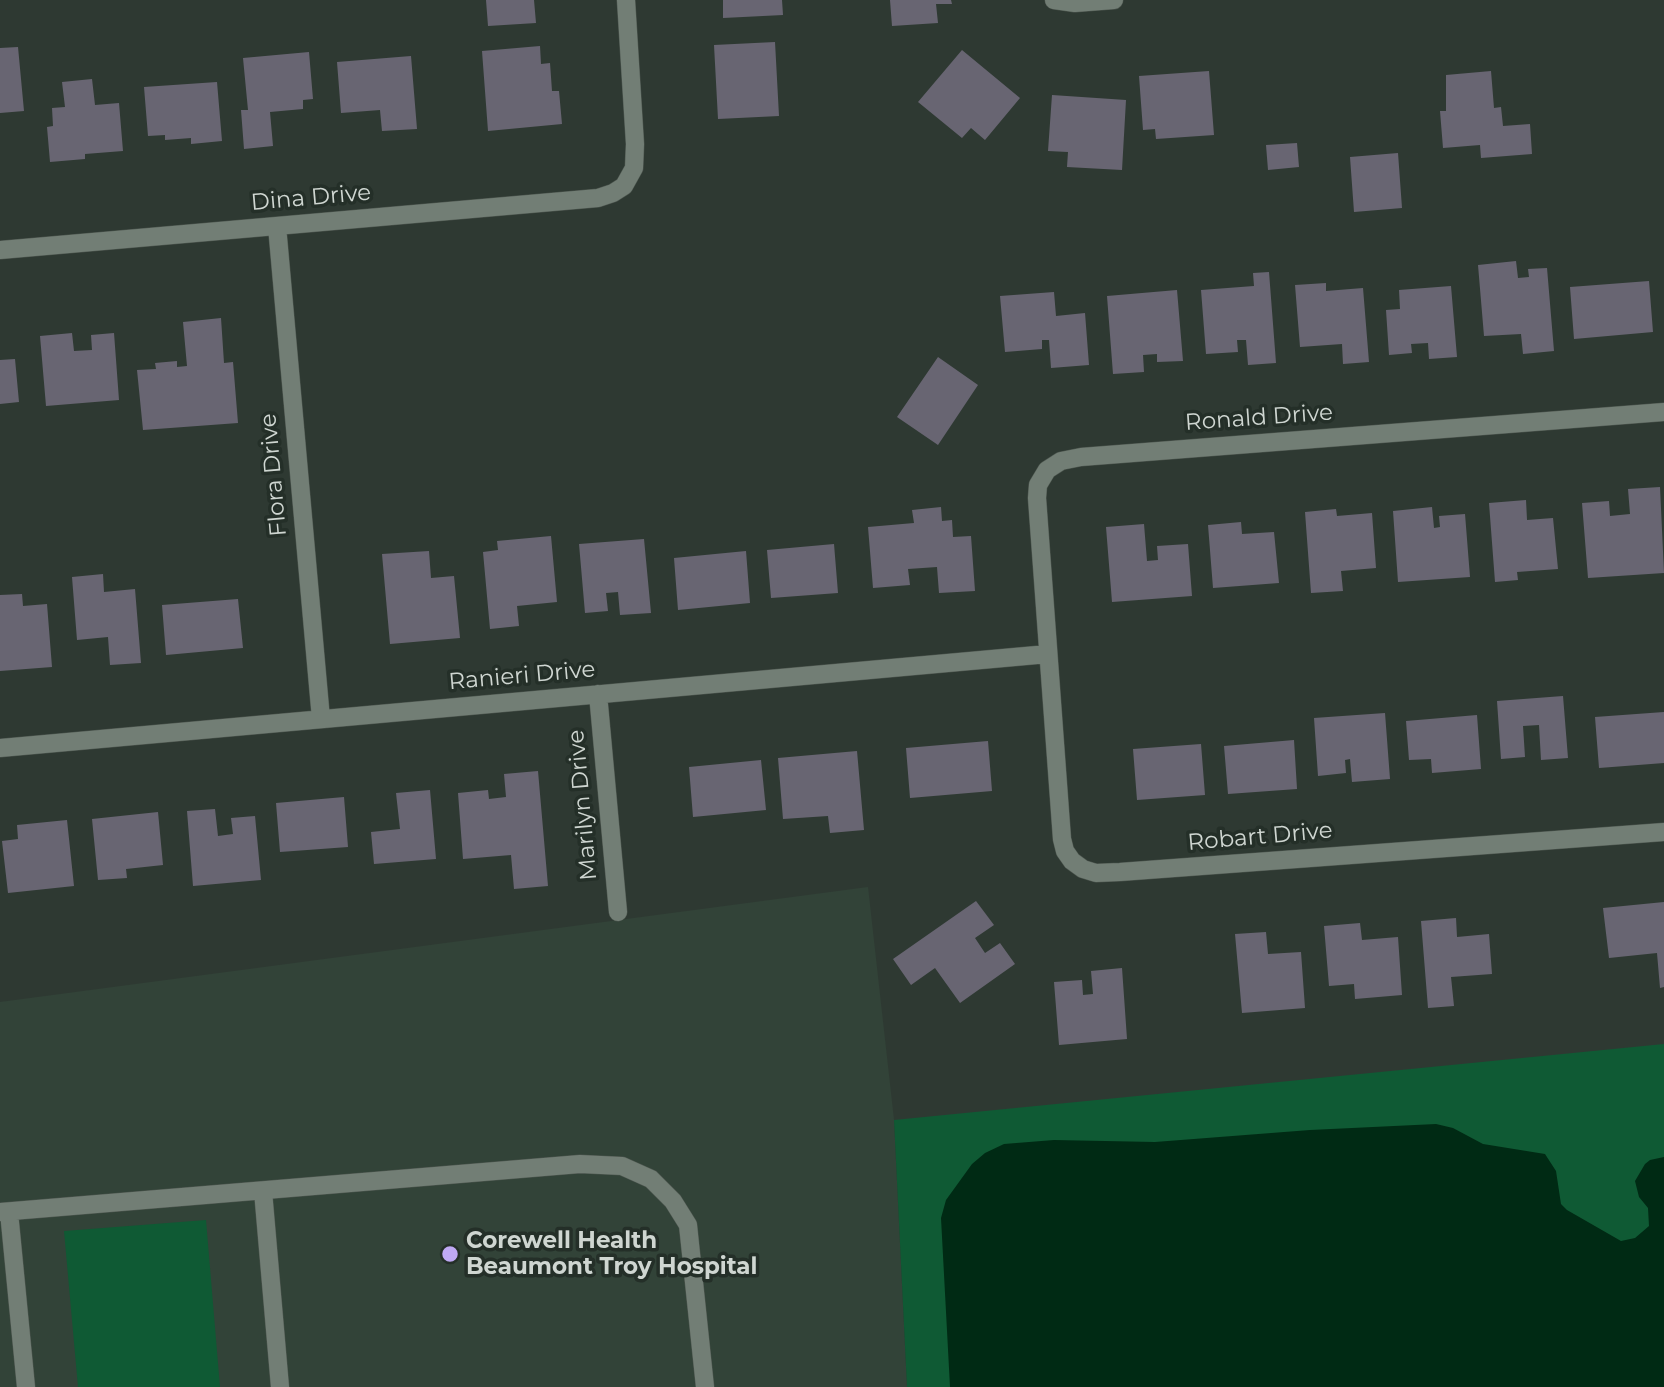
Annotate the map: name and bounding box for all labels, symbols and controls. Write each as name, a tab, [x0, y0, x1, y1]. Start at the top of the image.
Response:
street label: Dina Drive	[250, 179, 372, 217]
street label: Ronald Drive	[1184, 399, 1334, 437]
street label: Flora Drive	[255, 412, 293, 538]
street label: Ranieri Drive	[447, 656, 597, 696]
street label: Marilyn Drive	[563, 729, 603, 881]
street label: Robart Drive	[1186, 817, 1334, 857]
place label: Corewell Health Beaumont Troy Hospital	[466, 1227, 757, 1281]
marker: Corewell Health Beaumont Troy Hospital	[440, 1244, 460, 1264]

